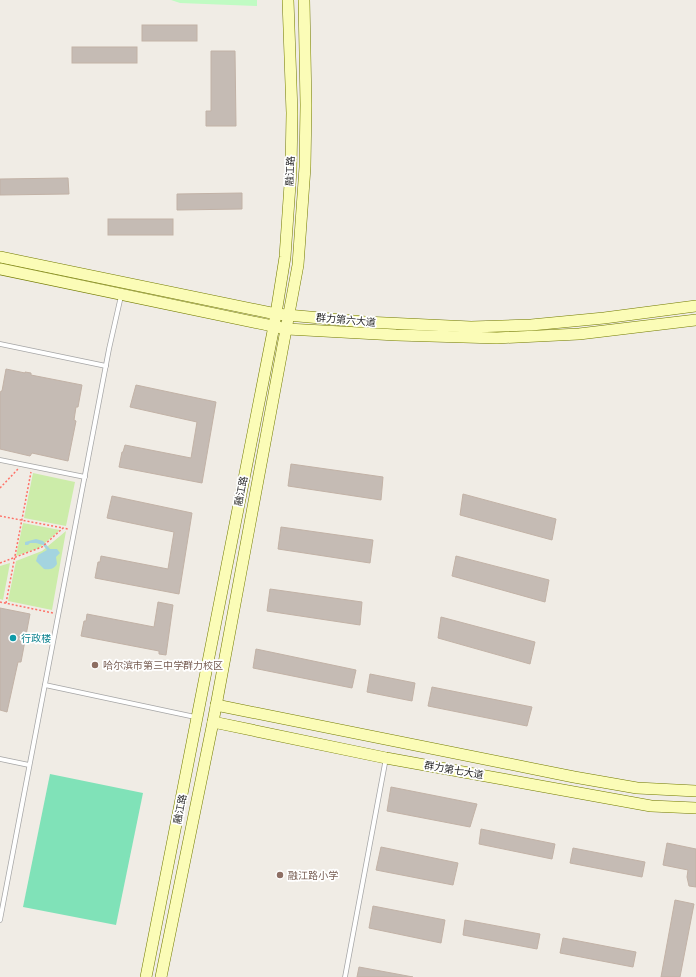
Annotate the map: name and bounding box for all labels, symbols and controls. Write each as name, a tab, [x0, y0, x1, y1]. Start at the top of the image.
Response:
street label: 融江路	[283, 156, 297, 186]
street label: 群力第六大道	[316, 311, 376, 329]
street label: 融江路	[232, 475, 250, 507]
place label: 行政楼	[21, 632, 51, 645]
marker: 行政楼	[8, 633, 18, 643]
place label: 哈尔滨市第三中学群力校区	[103, 659, 223, 672]
marker: 哈尔滨市第三中学群力校区	[90, 660, 100, 670]
street label: 群力第七大道	[423, 758, 485, 782]
street label: 融江路	[171, 793, 189, 825]
place label: 融江路小学	[288, 869, 338, 882]
marker: 融江路小学	[275, 870, 285, 880]

